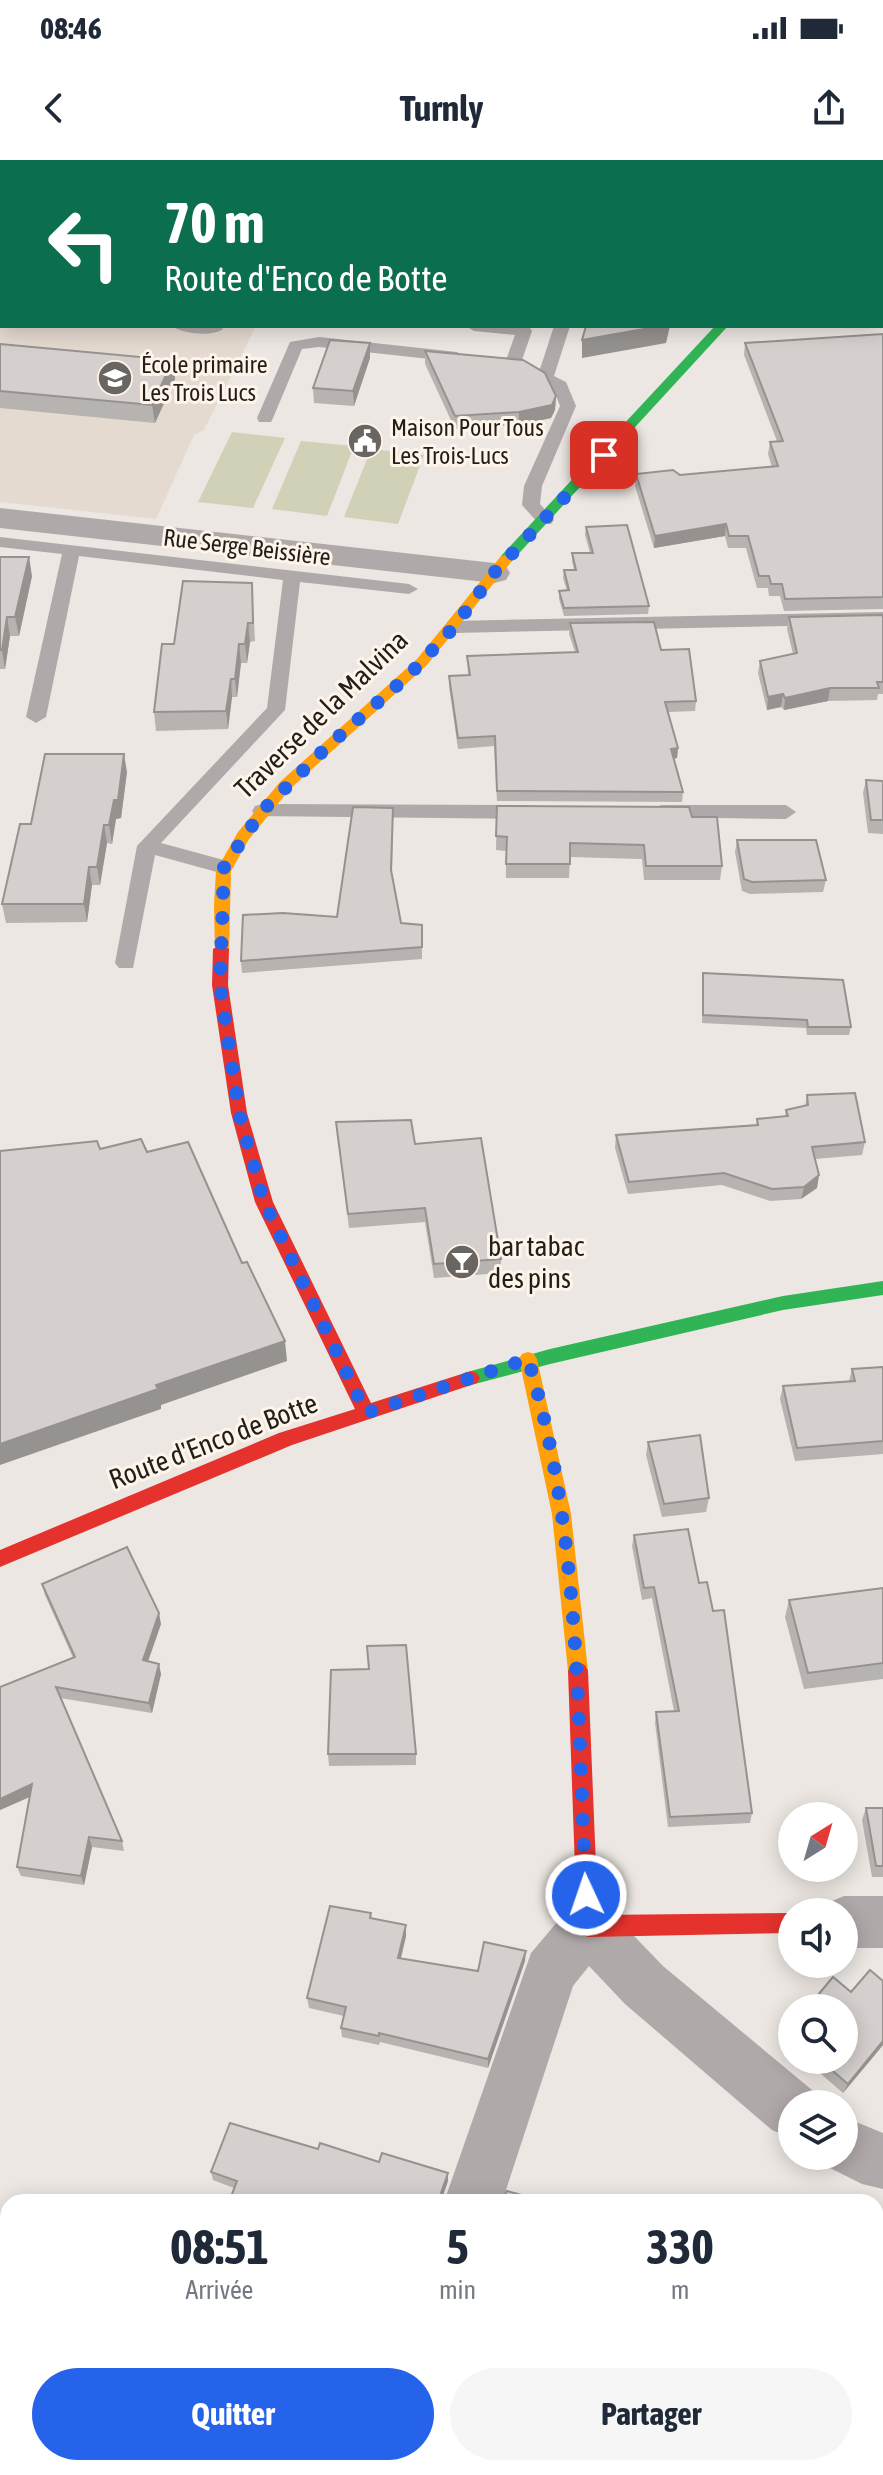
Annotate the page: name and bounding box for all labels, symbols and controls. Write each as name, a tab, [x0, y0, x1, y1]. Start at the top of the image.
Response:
text: 08:46	[40, 11, 102, 45]
icon: back	[32, 86, 76, 130]
icon: share	[807, 86, 851, 130]
text: Turnly	[400, 87, 483, 129]
text: 70 m	[164, 191, 265, 255]
icon: left	[32, 192, 136, 296]
text: Route d'Enco de Botte	[164, 257, 448, 299]
place label: École primaire Les Trois Lucs	[141, 351, 268, 406]
school or university icon: École primaire Les Trois Lucs	[96, 359, 134, 397]
place label: Maison Pour Tous Les Trois-Lucs	[391, 414, 544, 469]
pin	[570, 421, 638, 489]
public building icon: Maison Pour Tous Les Trois-Lucs	[346, 422, 384, 460]
icon: arrive	[582, 433, 626, 477]
street label: Rue Serge Beissière	[162, 523, 332, 571]
street label: Traverse de la Malvina	[228, 623, 414, 805]
place label: bar tabac des pins	[488, 1230, 585, 1294]
bar icon: bar tabac des pins	[443, 1243, 481, 1281]
street label: Route d'Enco de Botte	[104, 1387, 322, 1495]
north arrow	[778, 1802, 858, 1882]
map controls	[778, 1802, 858, 2170]
position arrow	[544, 1853, 628, 1937]
button: sound	[778, 1898, 858, 1978]
button: search	[778, 1994, 858, 2074]
button: layers	[778, 2090, 858, 2170]
text: 08:51	[170, 2219, 269, 2274]
text: 5	[446, 2219, 469, 2274]
text: 330	[646, 2219, 714, 2274]
text: Arrivée	[185, 2275, 253, 2305]
text: min	[439, 2275, 476, 2305]
text: m	[671, 2275, 689, 2305]
button: Quitter	[32, 2368, 434, 2460]
button: Partager	[450, 2368, 852, 2460]

